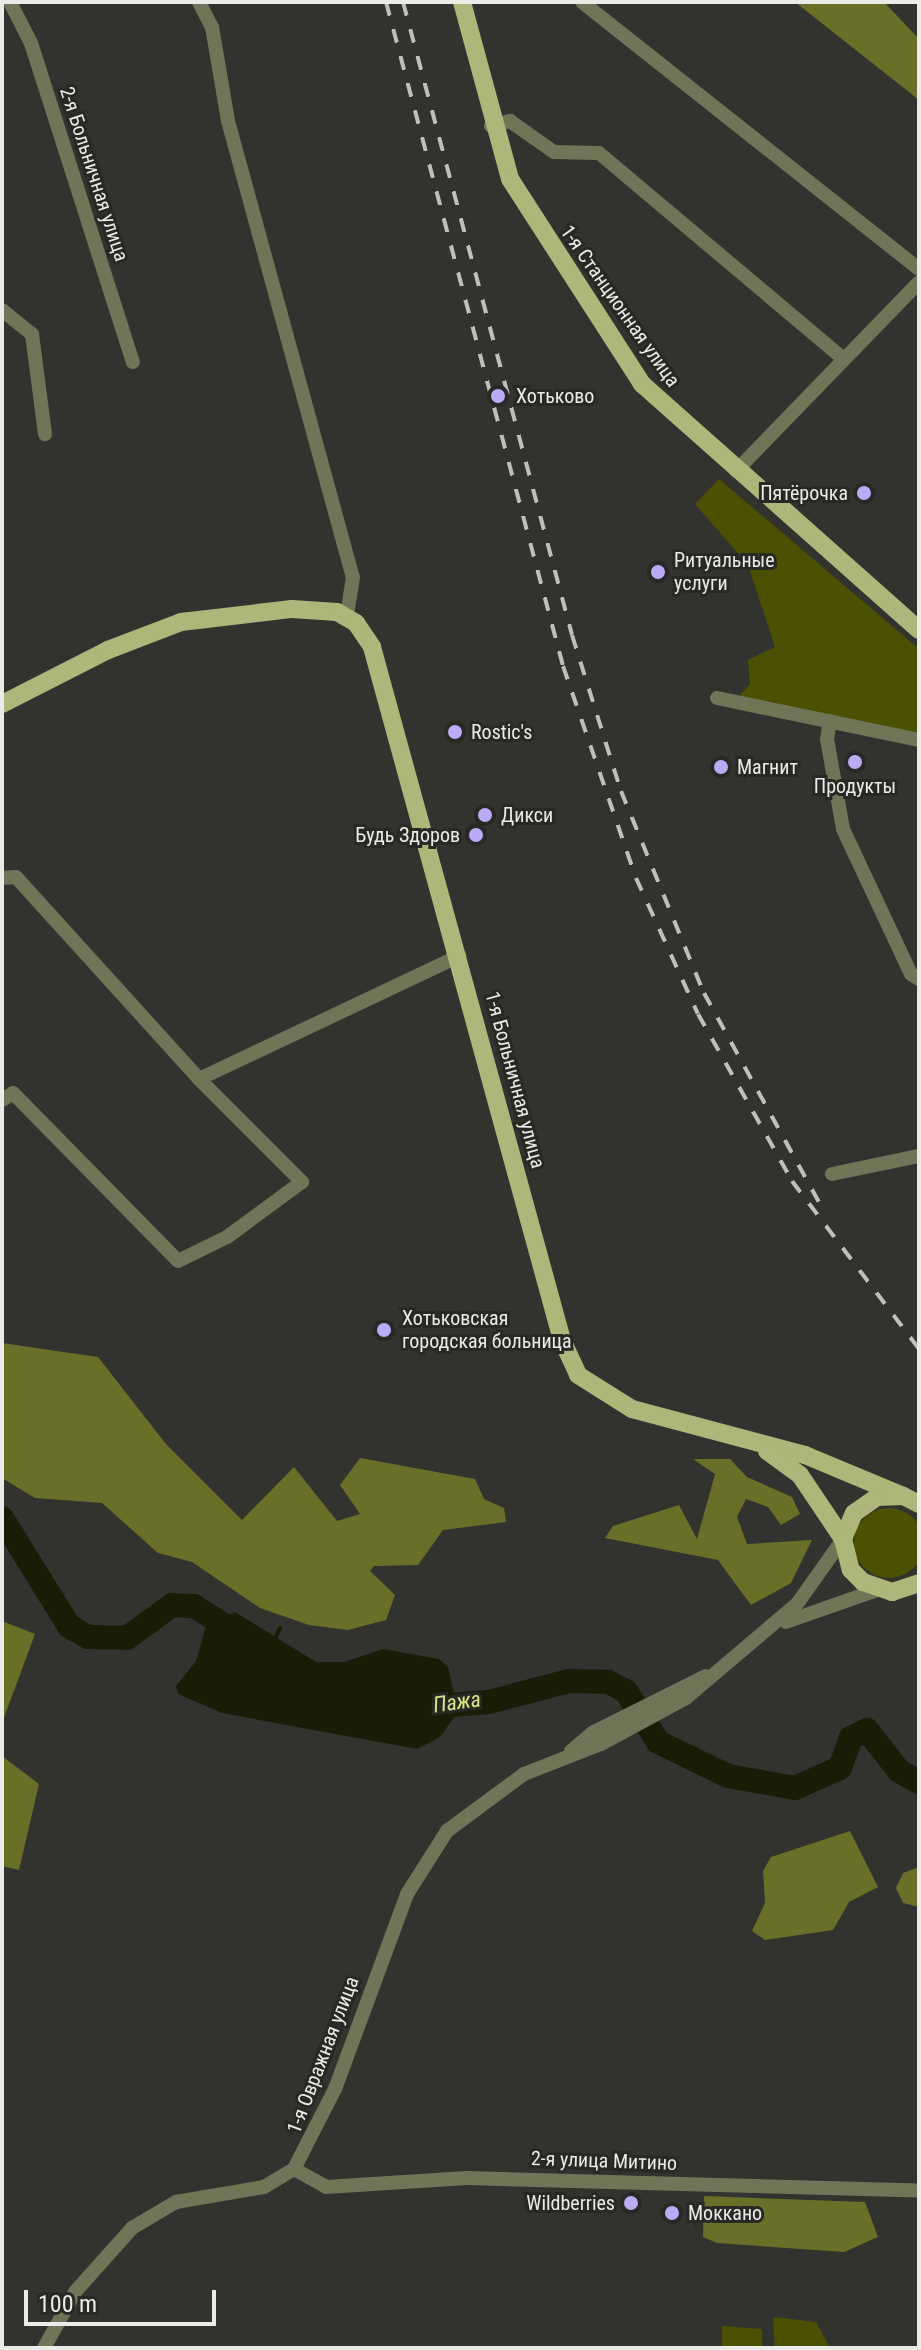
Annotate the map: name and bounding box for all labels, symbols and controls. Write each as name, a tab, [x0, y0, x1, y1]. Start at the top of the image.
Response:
street label: 2-я Больничная улица	[54, 84, 134, 264]
street label: 1-я Станционная улица	[555, 221, 685, 391]
place label: Хотьково	[516, 384, 594, 408]
marker: Хотьково	[487, 385, 509, 407]
place label: Пятёрочка	[760, 481, 848, 505]
marker: Пятёрочка	[855, 484, 873, 502]
place label: Ритуальные услуги	[674, 548, 775, 595]
marker: Ритуальные услуги	[649, 563, 667, 581]
place label: Rostic's	[471, 720, 532, 744]
marker: Rostic's	[446, 723, 464, 741]
marker: Продукты	[846, 753, 864, 771]
place label: Магнит	[737, 755, 798, 779]
marker: Магнит	[712, 758, 730, 776]
place label: Продукты	[814, 774, 896, 798]
place label: Дикси	[501, 803, 553, 827]
marker: Дикси	[476, 806, 494, 824]
place label: Будь Здоров	[355, 823, 460, 847]
marker: Будь Здоров	[467, 826, 485, 844]
street label: 1-я Больничная улица	[480, 989, 550, 1171]
place label: Хотьковская городская больница	[402, 1306, 572, 1353]
marker: Хотьковская городская больница	[373, 1319, 395, 1341]
water label: Пажа	[431, 1686, 483, 1718]
street label: 1-я Овражная улица	[282, 1973, 364, 2137]
street label: 2-я улица Митино	[531, 2146, 677, 2176]
place label: Wildberries	[526, 2191, 615, 2215]
marker: Wildberries	[622, 2194, 640, 2212]
place label: Моккано	[688, 2201, 762, 2225]
marker: Моккано	[663, 2204, 681, 2222]
scale bar	[28, 2274, 220, 2324]
text: 100 m	[38, 2290, 97, 2318]

